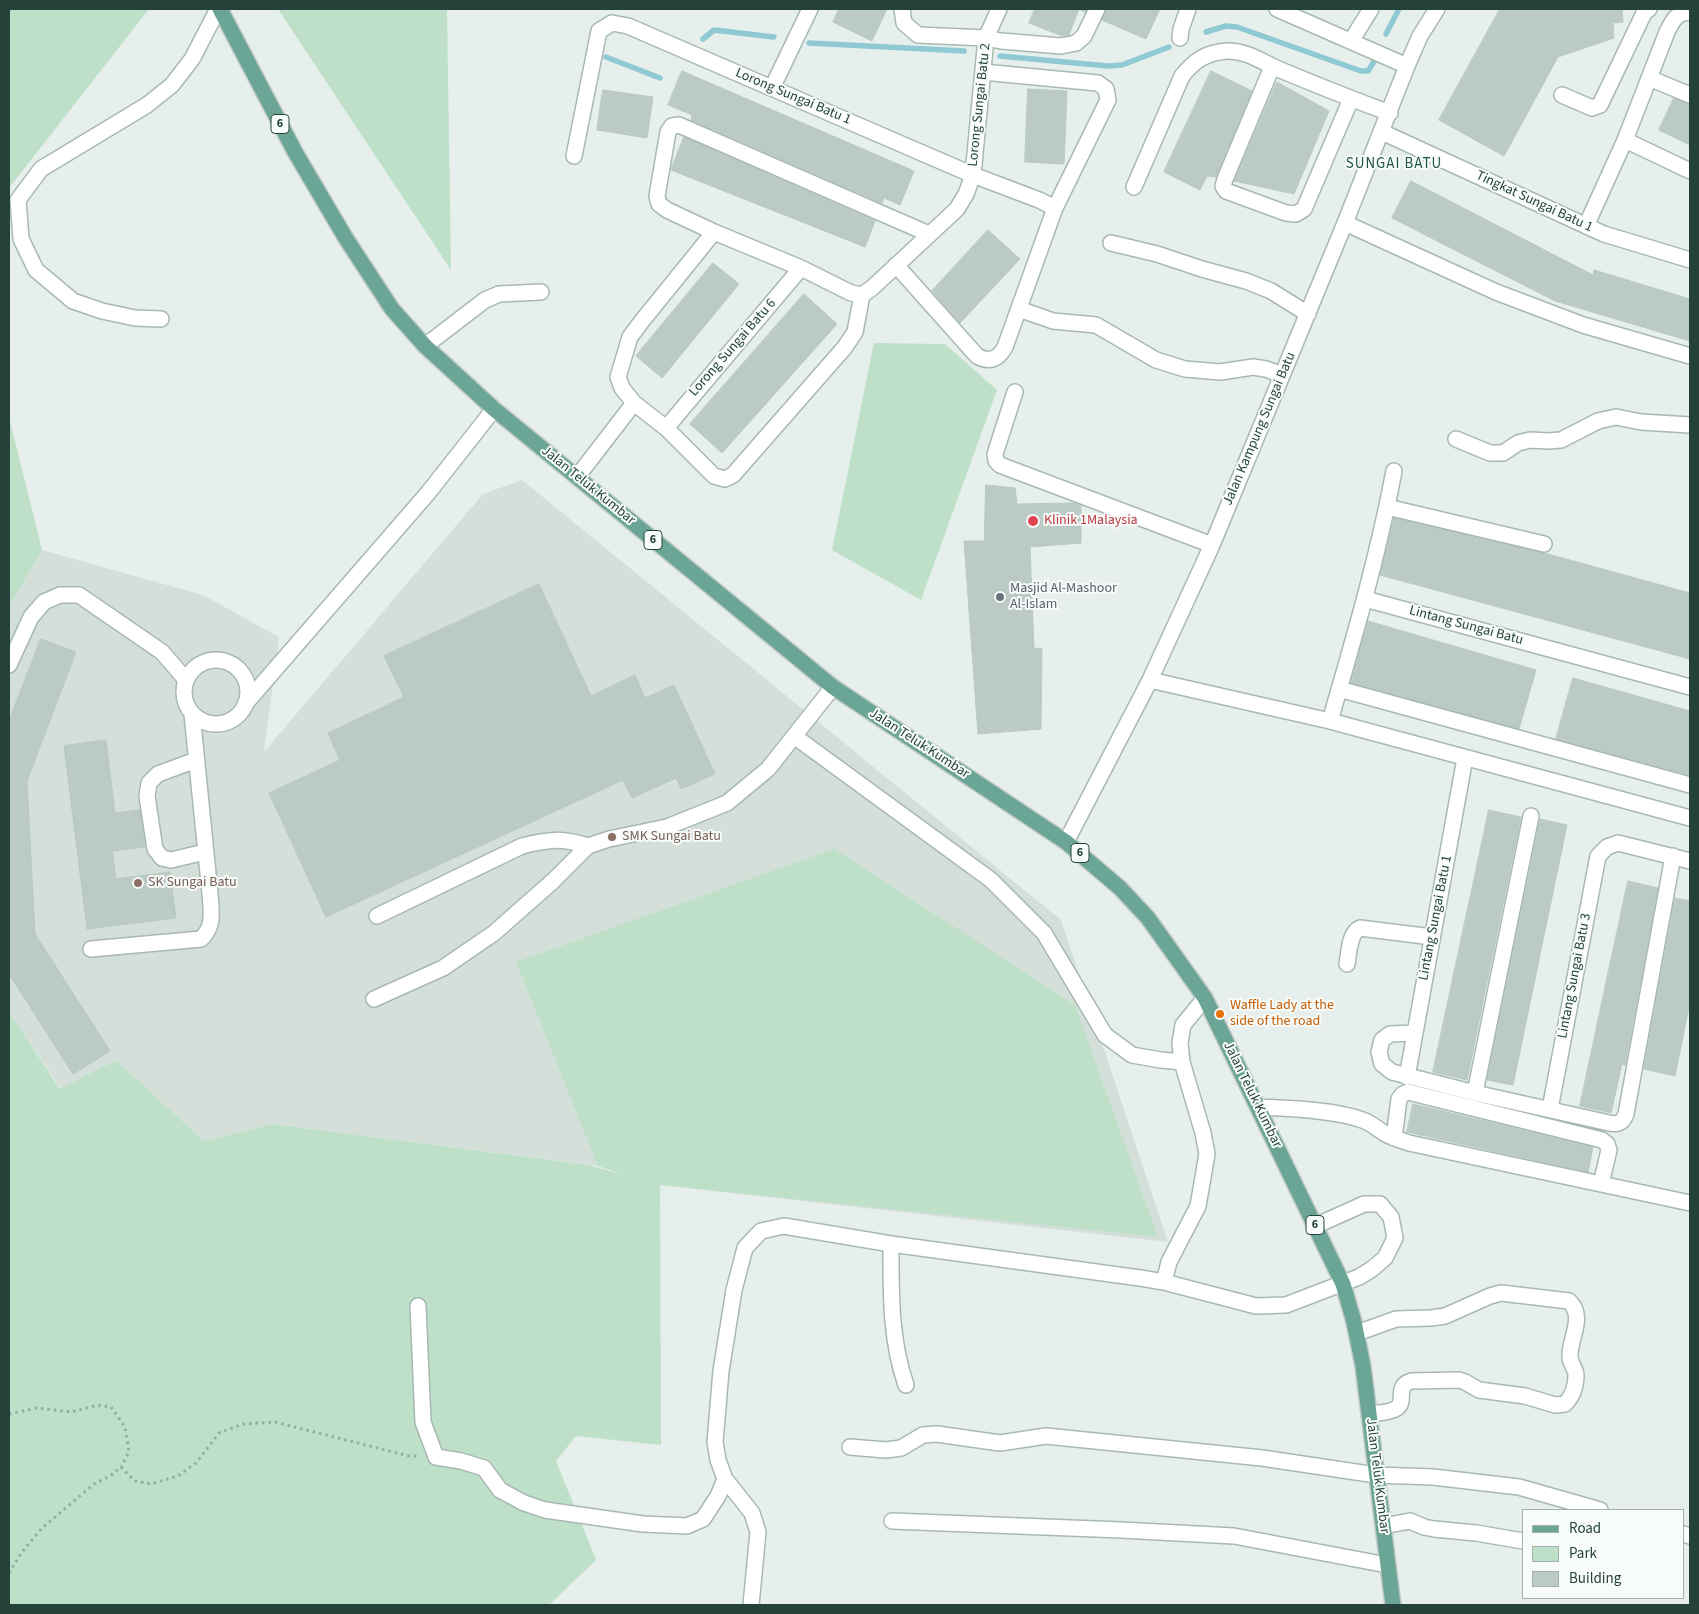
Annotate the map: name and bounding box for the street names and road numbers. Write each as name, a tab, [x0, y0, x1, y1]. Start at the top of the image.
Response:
street label: Lorong Sungai Batu 2	[965, 42, 995, 168]
street label: Lorong Sungai Batu 1	[733, 65, 853, 129]
road number: 6	[271, 115, 289, 134]
street label: Tingkat Sungai Batu 1	[1473, 168, 1595, 236]
street label: Lorong Sungai Batu 6	[686, 296, 780, 400]
street label: Jalan Kampung Sungai Batu	[1220, 350, 1300, 508]
street label: Jalan Teluk Kumbar	[538, 443, 638, 529]
road number: 6	[644, 530, 662, 550]
street label: Lintang Sungai Batu	[1407, 603, 1525, 649]
street label: Jalan Teluk Kumbar	[866, 705, 972, 783]
road number: 6	[1071, 844, 1089, 862]
street label: Lintang Sungai Batu 1	[1416, 854, 1456, 982]
street label: Lintang Sungai Batu 3	[1555, 912, 1595, 1040]
street label: Jalan Teluk Kumbar	[1219, 1039, 1285, 1151]
road number: 6	[1306, 1216, 1324, 1234]
street label: Jalan Teluk Kumbar	[1362, 1417, 1392, 1535]

